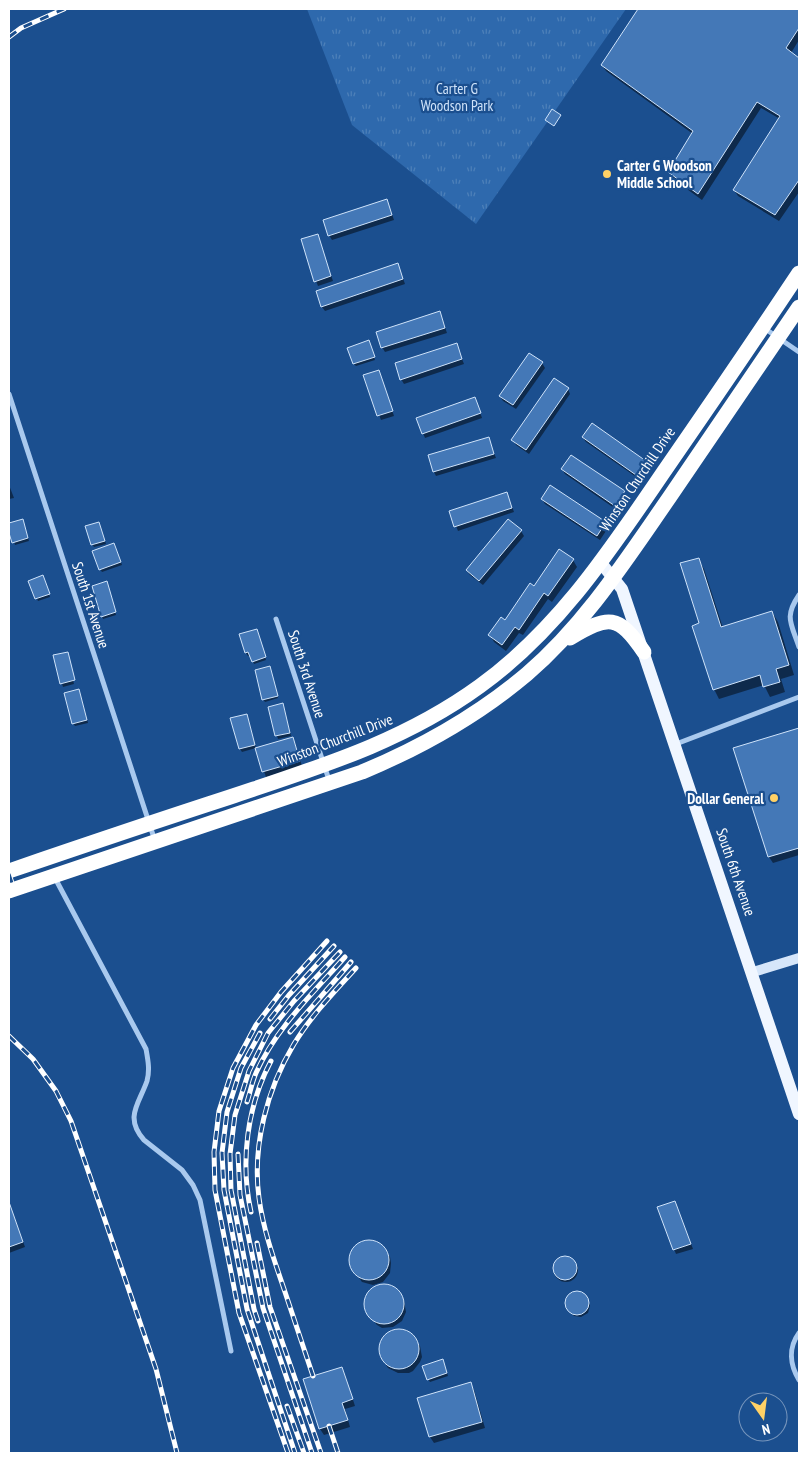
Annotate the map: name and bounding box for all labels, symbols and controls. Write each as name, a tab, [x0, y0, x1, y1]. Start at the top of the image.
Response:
park label: Carter G Woodson Park	[421, 79, 493, 115]
place label: Carter G Woodson Middle School	[617, 156, 712, 192]
marker: Carter G Woodson Middle School	[601, 168, 613, 180]
street label: Winston Churchill Drive	[595, 423, 679, 535]
street label: South 1st Avenue	[68, 559, 114, 651]
street label: South 3rd Avenue	[284, 628, 330, 720]
street label: Winston Churchill Drive	[275, 709, 395, 771]
place label: Dollar General	[687, 789, 764, 808]
marker: Dollar General	[768, 792, 780, 804]
street label: South 6th Avenue	[712, 826, 760, 918]
north arrow	[738, 1392, 788, 1442]
text: N	[760, 1420, 772, 1439]

